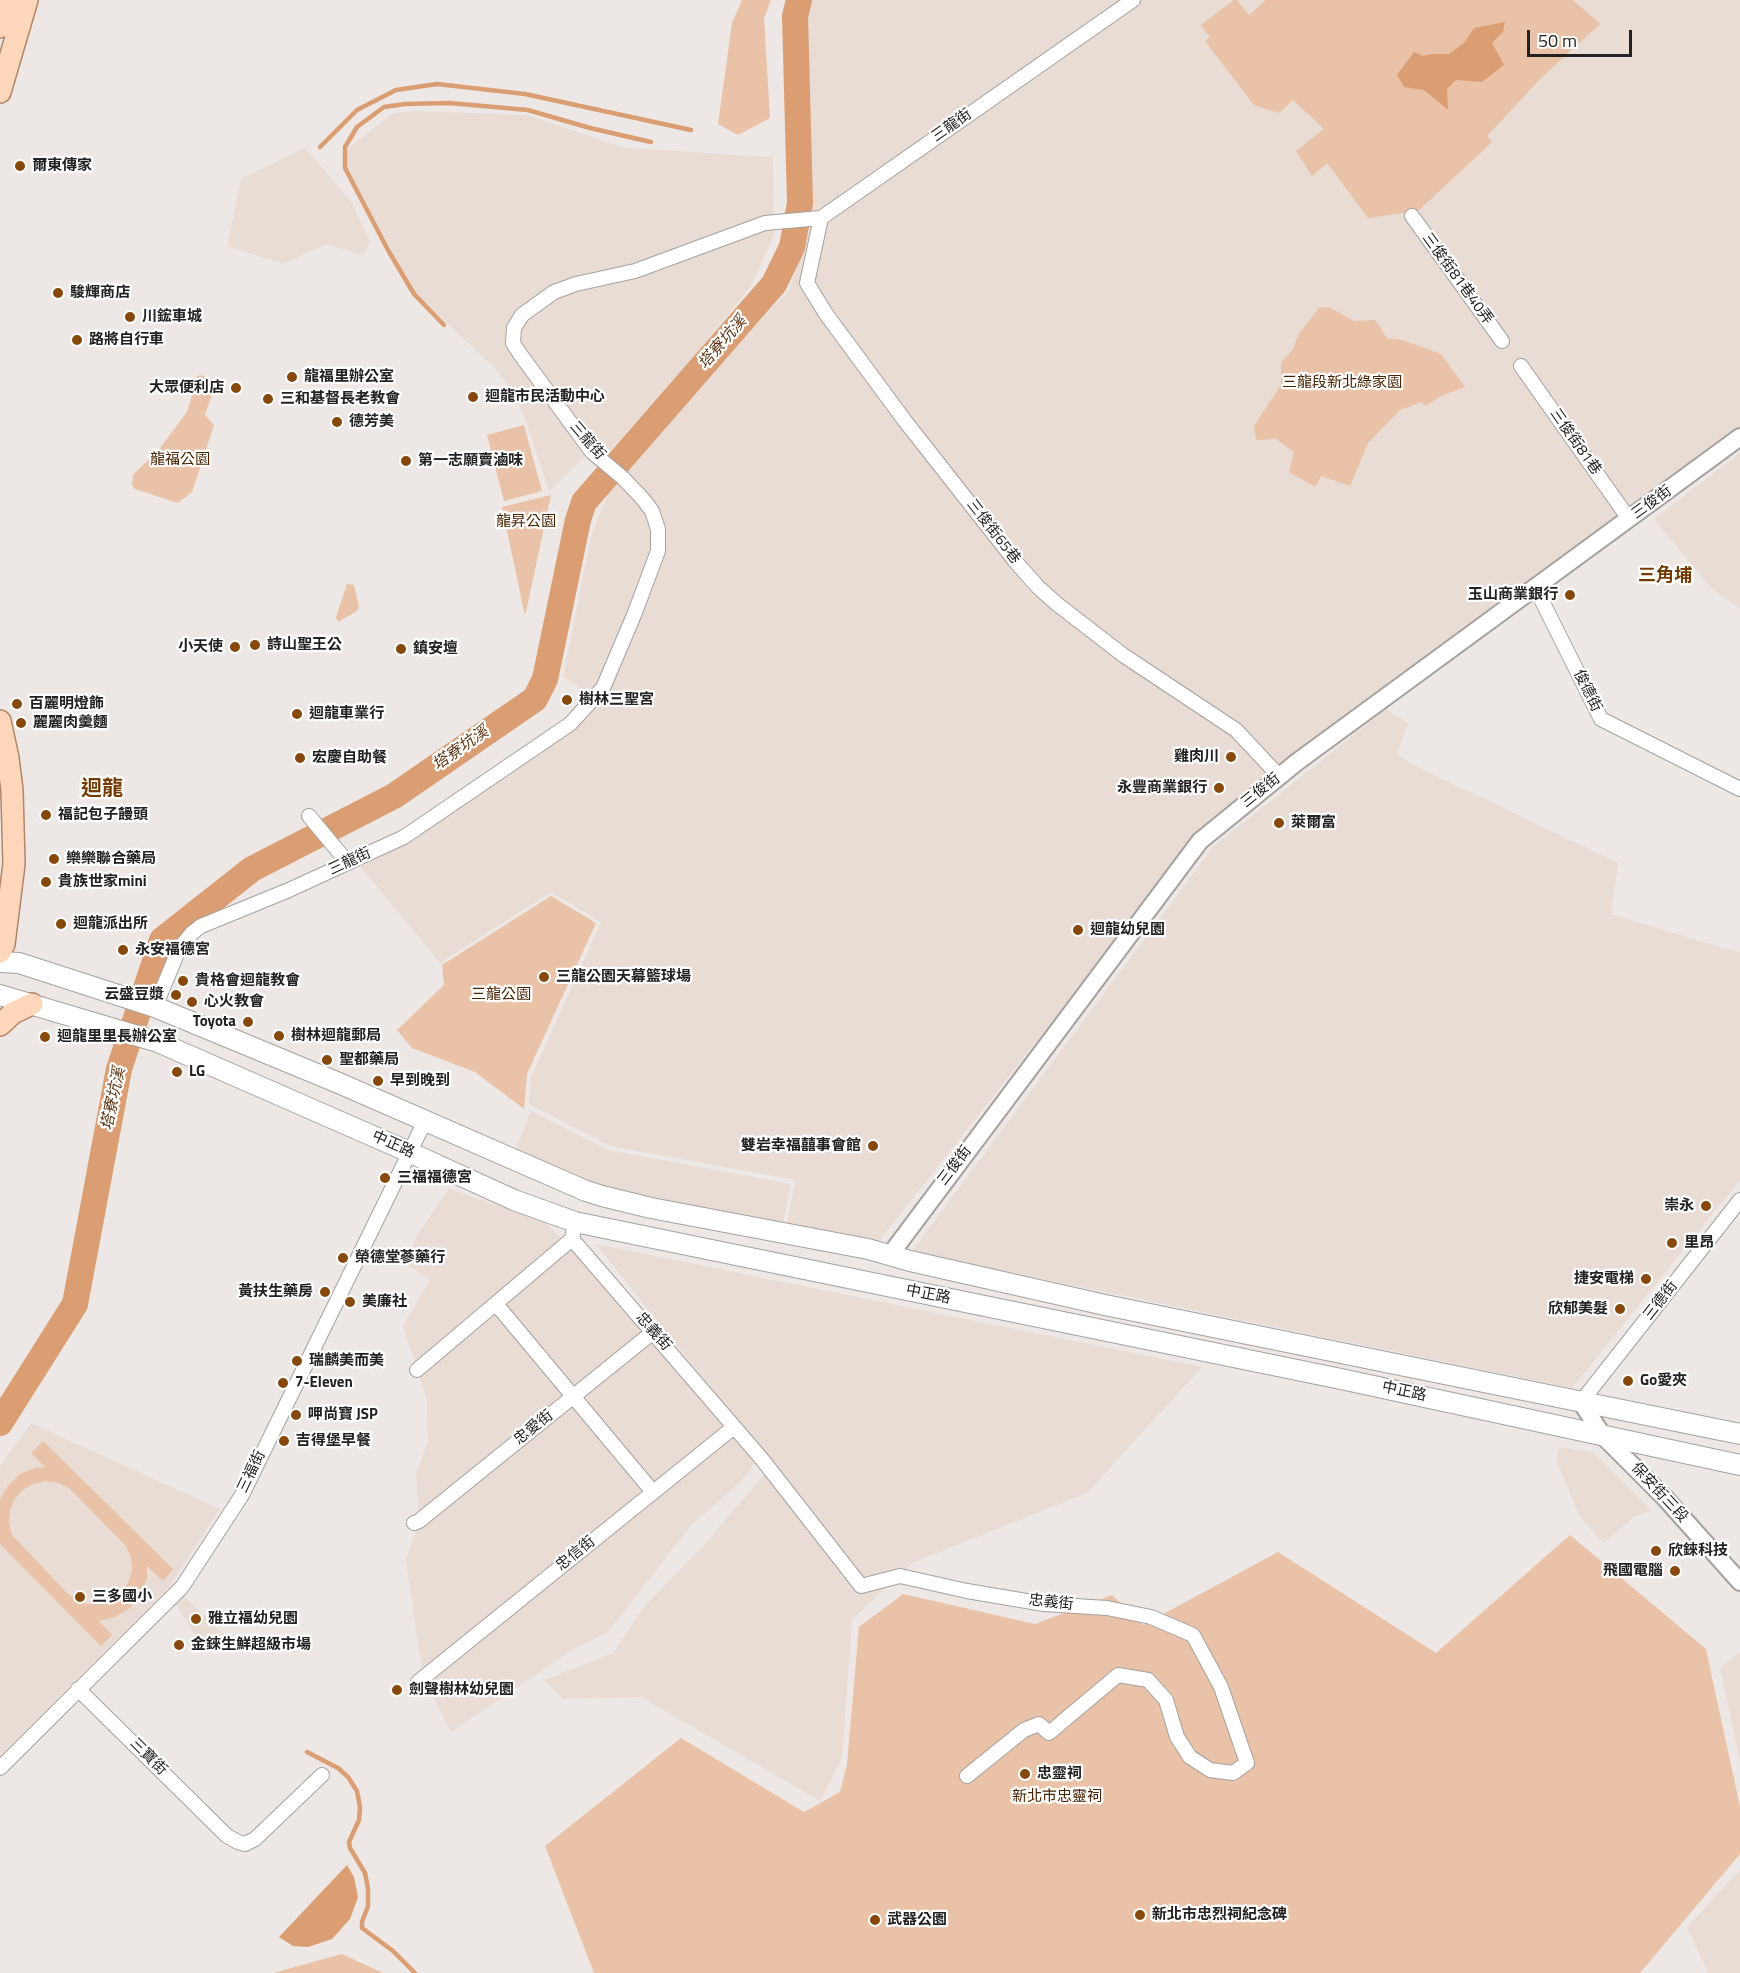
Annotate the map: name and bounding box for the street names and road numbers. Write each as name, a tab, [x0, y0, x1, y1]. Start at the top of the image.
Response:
street label: 三龍街	[928, 106, 976, 146]
street label: 三俊街81巷40弄	[1418, 230, 1496, 328]
street label: 三俊街81巷	[1546, 405, 1604, 479]
street label: 三龍街	[565, 418, 609, 464]
street label: 三俊街	[1629, 482, 1675, 524]
street label: 三俊街65巷	[962, 496, 1024, 568]
street label: 俊德街	[1569, 667, 1605, 715]
street label: 三俊街	[1238, 770, 1284, 812]
street label: 三龍街	[326, 844, 374, 880]
street label: 中正路	[369, 1128, 417, 1162]
street label: 三俊街	[934, 1143, 976, 1189]
street label: 三德街	[1640, 1278, 1682, 1324]
street label: 中正路	[904, 1282, 952, 1308]
street label: 忠義街	[631, 1309, 675, 1355]
street label: 中正路	[1380, 1379, 1428, 1405]
street label: 忠愛街	[511, 1407, 557, 1449]
street label: 三福街	[234, 1448, 270, 1496]
street label: 保安街三段	[1627, 1459, 1691, 1527]
street label: 忠信街	[553, 1533, 599, 1575]
street label: 忠義街	[1028, 1592, 1074, 1614]
street label: 三寶街	[126, 1735, 170, 1779]

